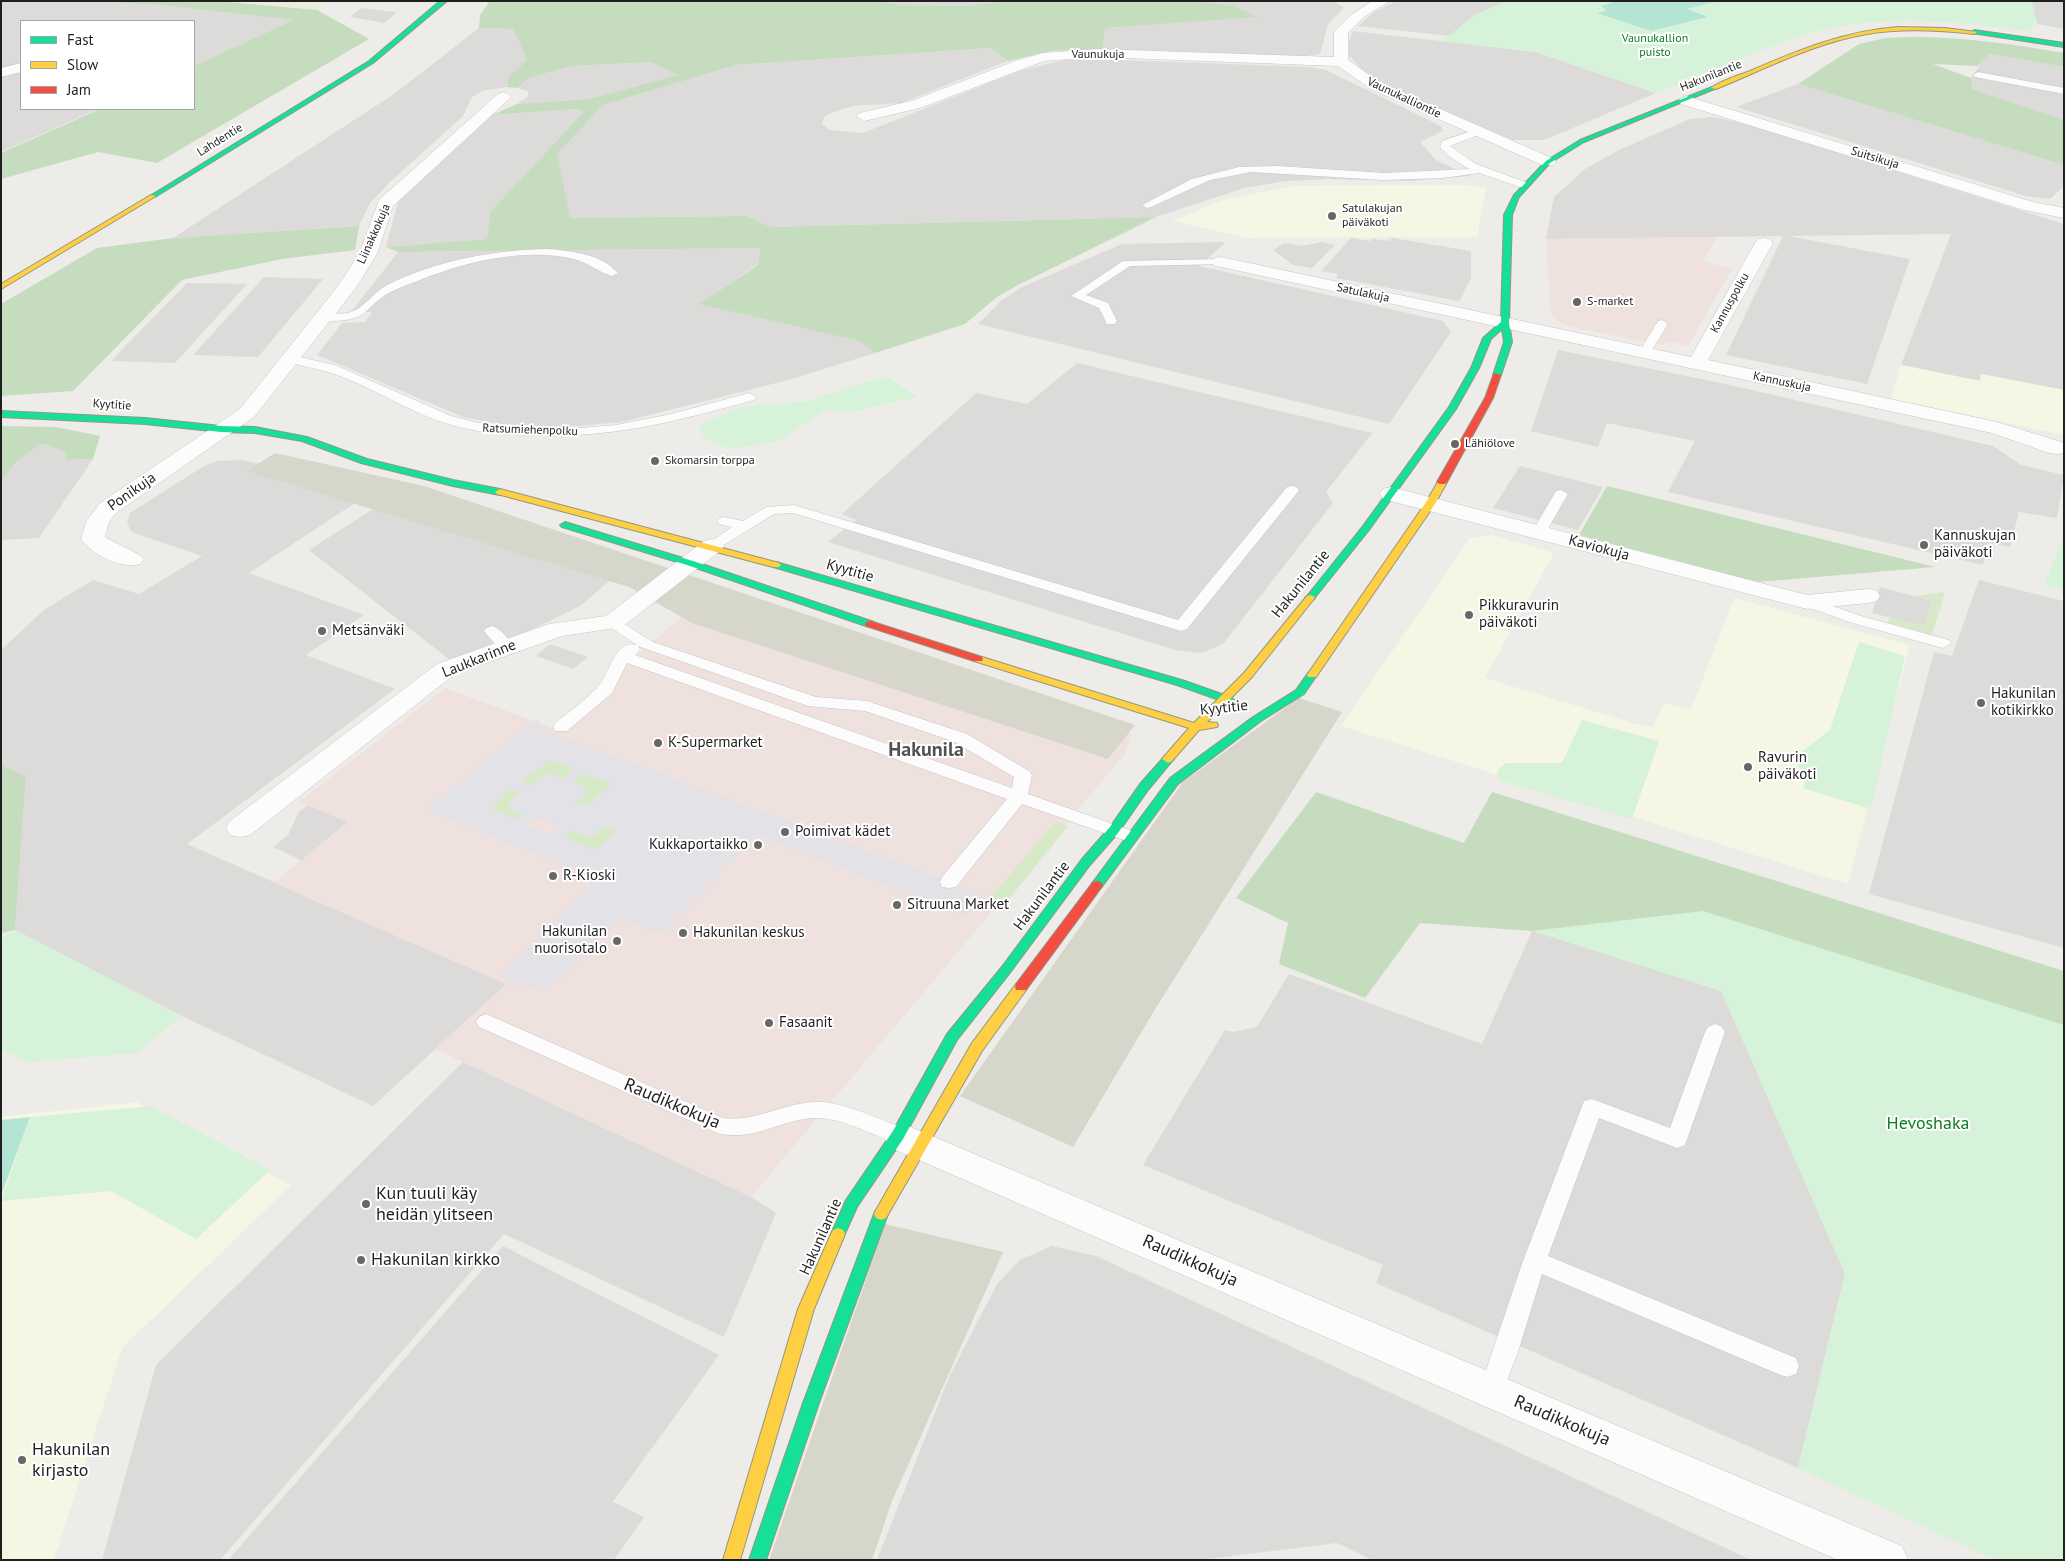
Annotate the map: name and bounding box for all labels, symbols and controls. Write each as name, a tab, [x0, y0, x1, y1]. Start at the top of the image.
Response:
legend	[20, 20, 195, 110]
text: Fast	[67, 30, 94, 49]
park label: Vaunukallion puisto	[1622, 32, 1688, 60]
street label: Vaunukuja	[1071, 48, 1125, 62]
text: Slow	[67, 55, 98, 74]
street label: Hakunilantie	[1678, 57, 1744, 95]
street label: Vaunukalliontie	[1365, 75, 1443, 121]
text: Jam	[67, 80, 91, 99]
street label: Lahdentie	[195, 120, 245, 160]
street label: Suitsikuja	[1849, 144, 1901, 172]
street label: Liinakkokuja	[354, 202, 394, 266]
place label: Satulakujan päiväkoti	[1342, 202, 1402, 230]
marker: Satulakujan päiväkoti	[1326, 210, 1338, 222]
street label: Kannuspolku	[1708, 271, 1752, 335]
street label: Satulakuja	[1335, 280, 1391, 306]
place label: S-market	[1587, 295, 1633, 309]
marker: S-market	[1571, 296, 1583, 308]
street label: Kannuskuja	[1752, 369, 1812, 395]
street label: Kyytitie	[92, 396, 132, 414]
street label: Ratsumiehenpolku	[482, 421, 578, 439]
place label: Lähiölove	[1465, 437, 1515, 451]
marker: Lähiölove	[1449, 438, 1461, 450]
place label: Skomarsin torppa	[665, 454, 755, 468]
marker: Skomarsin torppa	[649, 455, 661, 467]
street label: Ponikuja	[104, 469, 160, 515]
place label: Kannuskujan päiväkoti	[1934, 527, 2016, 562]
street label: Kaviokuja	[1567, 531, 1631, 565]
marker: Kannuskujan päiväkoti	[1918, 539, 1930, 551]
street label: Hakunilantie	[1268, 547, 1334, 621]
street label: Kyytitie	[824, 556, 876, 586]
place label: Pikkuravurin päiväkoti	[1479, 597, 1559, 632]
marker: Pikkuravurin päiväkoti	[1463, 609, 1475, 621]
place label: Metsänväki	[332, 622, 404, 640]
marker: Metsänväki	[316, 625, 328, 637]
street label: Laukkarinne	[439, 636, 519, 682]
place label: Hakunilan kotikirkko	[1991, 685, 2056, 720]
street label: Kyytitie	[1199, 697, 1249, 719]
marker: Hakunilan kotikirkko	[1975, 697, 1987, 709]
place label: K-Supermarket	[668, 734, 763, 752]
marker: K-Supermarket	[652, 737, 664, 749]
district label: Hakunila	[888, 738, 964, 762]
place label: Ravurin päiväkoti	[1758, 749, 1816, 784]
marker: Ravurin päiväkoti	[1742, 761, 1754, 773]
place label: Poimivat kädet	[795, 823, 890, 841]
marker: Poimivat kädet	[779, 826, 791, 838]
place label: Kukkaportaikko	[649, 836, 748, 854]
marker: Kukkaportaikko	[752, 839, 764, 851]
street label: Hakunilantie	[1010, 858, 1074, 934]
place label: R-Kioski	[563, 867, 615, 885]
marker: R-Kioski	[547, 870, 559, 882]
place label: Sitruuna Market	[907, 896, 1009, 914]
marker: Sitruuna Market	[891, 899, 903, 911]
place label: Hakunilan nuorisotalo	[534, 923, 607, 958]
place label: Hakunilan keskus	[693, 924, 805, 942]
marker: Hakunilan keskus	[677, 927, 689, 939]
marker: Hakunilan nuorisotalo	[611, 935, 623, 947]
place label: Fasaanit	[779, 1014, 833, 1032]
marker: Fasaanit	[763, 1017, 775, 1029]
street label: Raudikkokuja	[621, 1074, 723, 1134]
park label: Hevoshaka	[1887, 1113, 1969, 1135]
place label: Kun tuuli käy heidän ylitseen	[376, 1183, 493, 1226]
street label: Hakunilantie	[796, 1196, 846, 1278]
marker: Kun tuuli käy heidän ylitseen	[360, 1198, 372, 1210]
street label: Raudikkokuja	[1139, 1230, 1241, 1292]
place label: Hakunilan kirkko	[371, 1249, 500, 1271]
marker: Hakunilan kirkko	[355, 1254, 367, 1266]
street label: Raudikkokuja	[1511, 1391, 1613, 1451]
place label: Hakunilan kirjasto	[32, 1439, 110, 1482]
marker: Hakunilan kirjasto	[16, 1454, 28, 1466]

